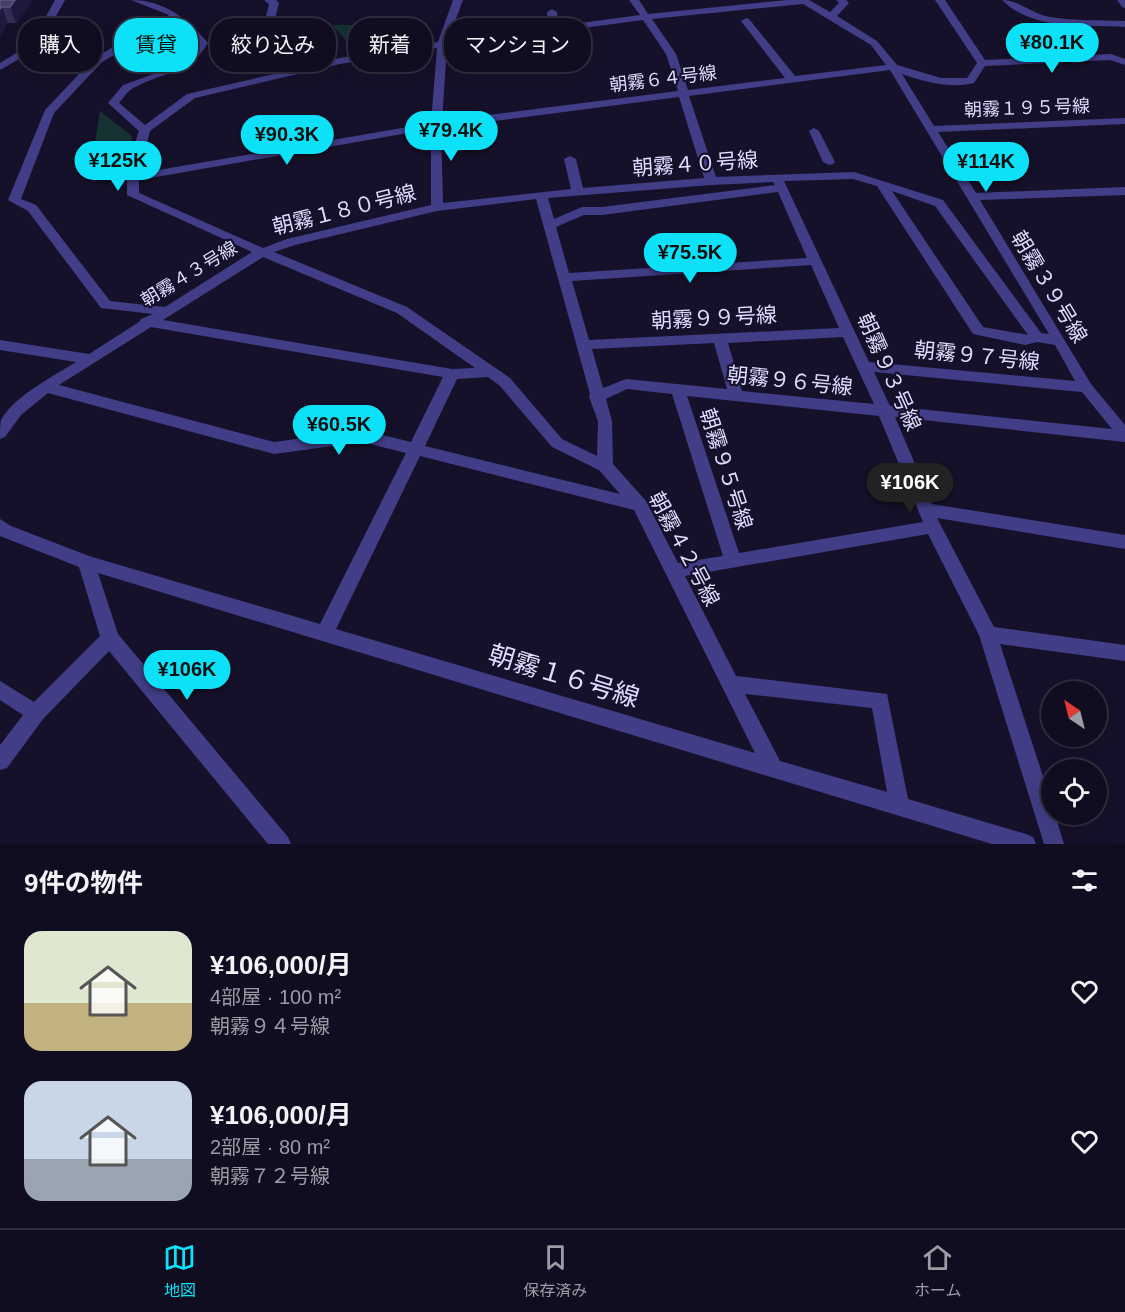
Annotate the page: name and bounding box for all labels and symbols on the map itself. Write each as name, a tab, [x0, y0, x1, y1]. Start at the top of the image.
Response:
pin: ¥80.1K	[1003, 23, 1101, 74]
street label: 朝霧６４号線	[608, 62, 718, 96]
street label: 朝霧１９５号線	[964, 96, 1090, 120]
pin: ¥79.4K	[402, 111, 500, 162]
pin: ¥90.3K	[238, 115, 336, 166]
pin: ¥125K	[76, 141, 160, 192]
pin: ¥114K	[944, 142, 1028, 193]
street label: 朝霧４０号線	[631, 148, 759, 179]
street label: 朝霧１８０号線	[270, 181, 418, 238]
street label: 朝霧３９号線	[1007, 227, 1092, 347]
pin: ¥75.5K	[641, 233, 739, 284]
street label: 朝霧４３号線	[138, 238, 240, 310]
street label: 朝霧９９号線	[650, 303, 777, 332]
street label: 朝霧９３号線	[853, 310, 926, 434]
street label: 朝霧９７号線	[913, 337, 1041, 374]
street label: 朝霧９６号線	[726, 362, 854, 399]
pin: ¥60.5K	[290, 405, 388, 456]
street label: 朝霧９５号線	[696, 405, 757, 532]
pin: ¥106K	[868, 463, 952, 514]
street label: 朝霧４２号線	[645, 488, 724, 610]
street label: 朝霧１６号線	[485, 639, 643, 713]
pin: ¥106K	[145, 650, 229, 701]
north arrow	[1041, 681, 1107, 747]

